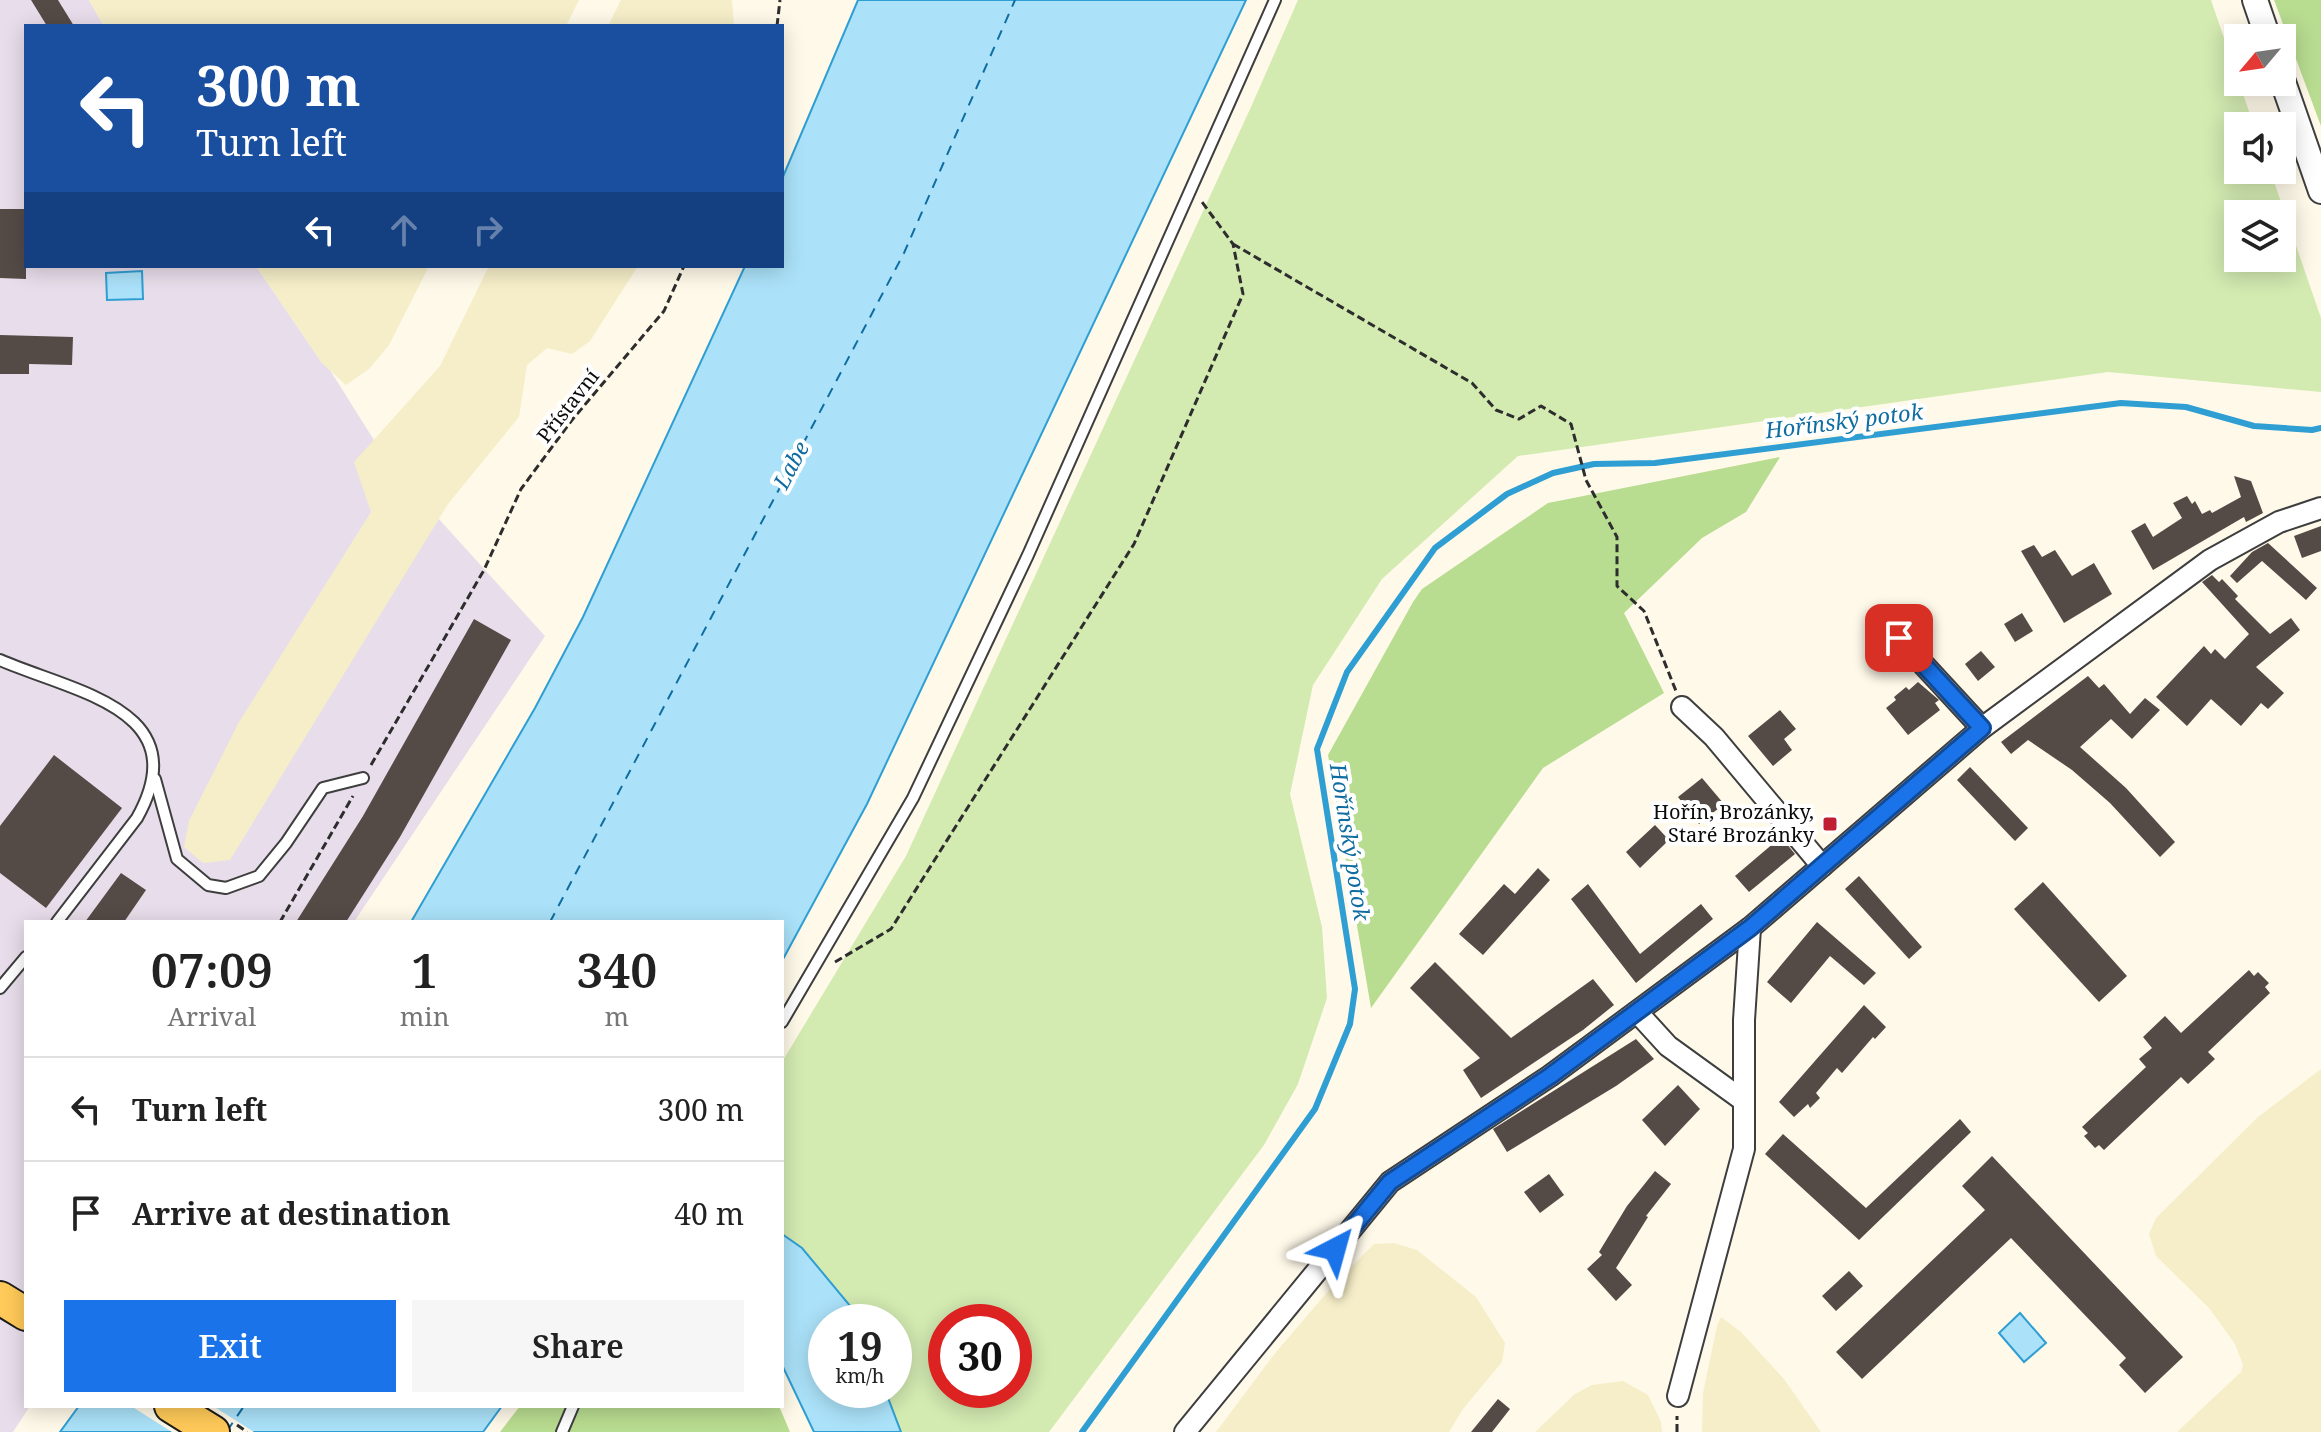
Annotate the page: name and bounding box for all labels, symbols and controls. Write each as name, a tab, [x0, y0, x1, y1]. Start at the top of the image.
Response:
north arrow	[2224, 24, 2296, 96]
map controls	[2224, 24, 2296, 272]
text: 300 m	[196, 46, 361, 122]
icon: left	[64, 56, 168, 160]
button: sound	[2224, 112, 2296, 184]
text: Turn left	[196, 118, 347, 167]
button: layers	[2224, 200, 2296, 272]
icon: left	[298, 208, 342, 252]
icon: ahead	[382, 208, 426, 252]
icon: right	[466, 208, 510, 252]
street label: Přístavní	[530, 363, 605, 448]
water label: Hořínský potok	[1762, 395, 1926, 445]
water label: Labe	[765, 435, 815, 494]
pin	[1865, 604, 1933, 672]
icon: arrive	[1877, 616, 1921, 660]
water label: Hořínský potok	[1324, 760, 1378, 924]
place label: Hořín, Brozánky, Staré Brozánky	[1653, 798, 1815, 848]
marker: Hořín, Brozánky, Staré Brozánky	[1821, 815, 1839, 833]
text: 07:09	[151, 937, 273, 1002]
text: 1	[411, 937, 438, 1002]
text: 340	[576, 937, 657, 1002]
text: Arrival	[167, 998, 256, 1034]
text: min	[400, 998, 449, 1034]
text: m	[604, 998, 629, 1034]
icon: left	[64, 1087, 108, 1131]
text: Turn left	[132, 1089, 267, 1130]
text: 300 m	[658, 1089, 744, 1130]
icon: arrive	[64, 1191, 108, 1235]
text: Arrive at destination	[132, 1193, 451, 1234]
text: 40 m	[674, 1193, 744, 1234]
position arrow	[1293, 1207, 1377, 1291]
button: Exit	[64, 1300, 396, 1392]
button: Share	[412, 1300, 744, 1392]
speed limit sign: 30	[928, 1304, 1032, 1408]
text: 19	[837, 1318, 883, 1373]
text: km/h	[835, 1362, 885, 1389]

